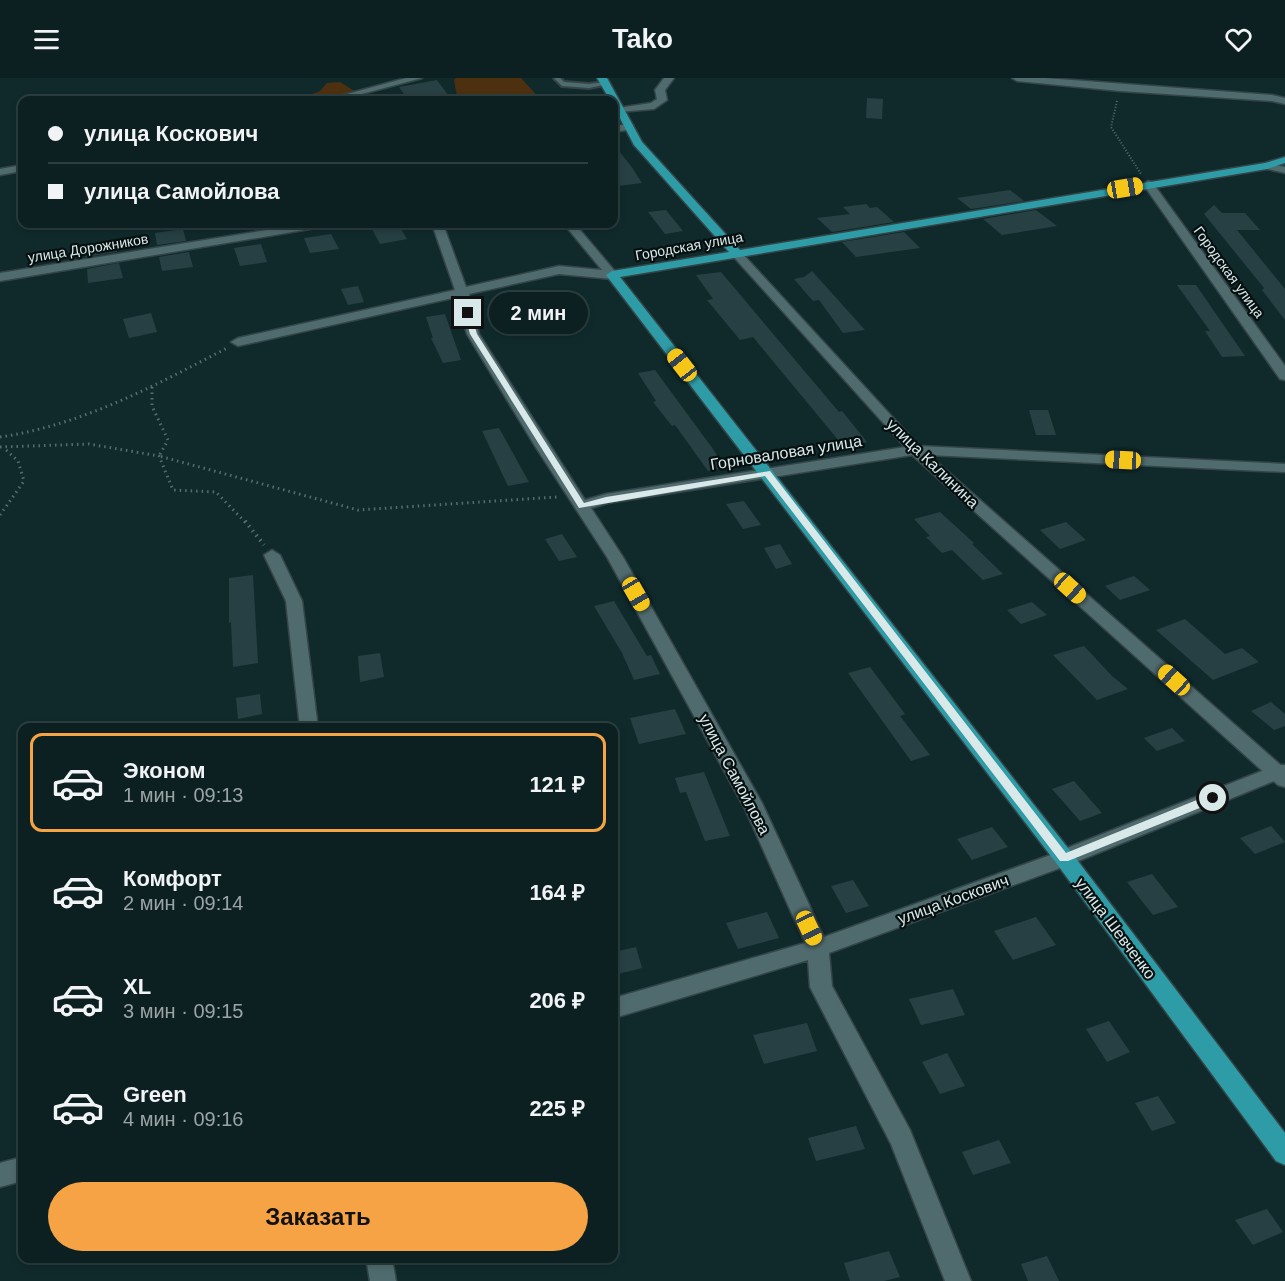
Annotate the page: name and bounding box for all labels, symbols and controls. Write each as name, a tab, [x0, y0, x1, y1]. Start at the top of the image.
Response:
icon: menu	[30, 23, 63, 56]
icon: heart	[1222, 23, 1255, 56]
text: Tako	[612, 24, 673, 54]
text: улица Коскович	[84, 121, 258, 146]
car	[1106, 176, 1144, 200]
text: улица Самойлова	[84, 179, 280, 204]
street label: Городская улица	[1190, 223, 1268, 321]
street label: Городская улица	[634, 229, 744, 263]
street label: улица Дорожников	[27, 231, 149, 265]
callout: 2 мин	[489, 292, 588, 334]
route end	[454, 299, 481, 326]
text: 2 мин	[511, 302, 566, 324]
car	[664, 345, 700, 385]
street label: улица Калинина	[883, 415, 982, 511]
street label: Горноваловая улица	[709, 432, 863, 473]
car	[1105, 450, 1141, 470]
car	[1051, 569, 1089, 607]
car	[619, 574, 653, 614]
car	[1155, 661, 1193, 699]
street label: улица Самойлова	[696, 711, 773, 837]
icon: car	[51, 756, 105, 810]
text: Эконом	[123, 758, 206, 783]
text: 121 ₽	[529, 772, 585, 797]
text: 1 мин · 09:13	[123, 784, 243, 806]
route start	[1199, 784, 1226, 811]
icon: car	[51, 864, 105, 918]
text: Комфорт	[123, 866, 222, 891]
street label: улица Коскович	[896, 872, 1011, 927]
street label: улица Шевченко	[1072, 874, 1159, 982]
text: 164 ₽	[529, 880, 585, 905]
text: 2 мин · 09:14	[123, 892, 243, 914]
car	[793, 908, 825, 948]
icon: car	[51, 972, 105, 1026]
text: XL	[123, 974, 151, 999]
text: 206 ₽	[529, 988, 585, 1013]
text: 3 мин · 09:15	[123, 1000, 243, 1022]
icon: car	[51, 1080, 105, 1134]
text: Green	[123, 1082, 187, 1107]
text: 225 ₽	[529, 1096, 585, 1121]
text: 4 мин · 09:16	[123, 1108, 243, 1130]
button: Заказать	[48, 1182, 588, 1251]

